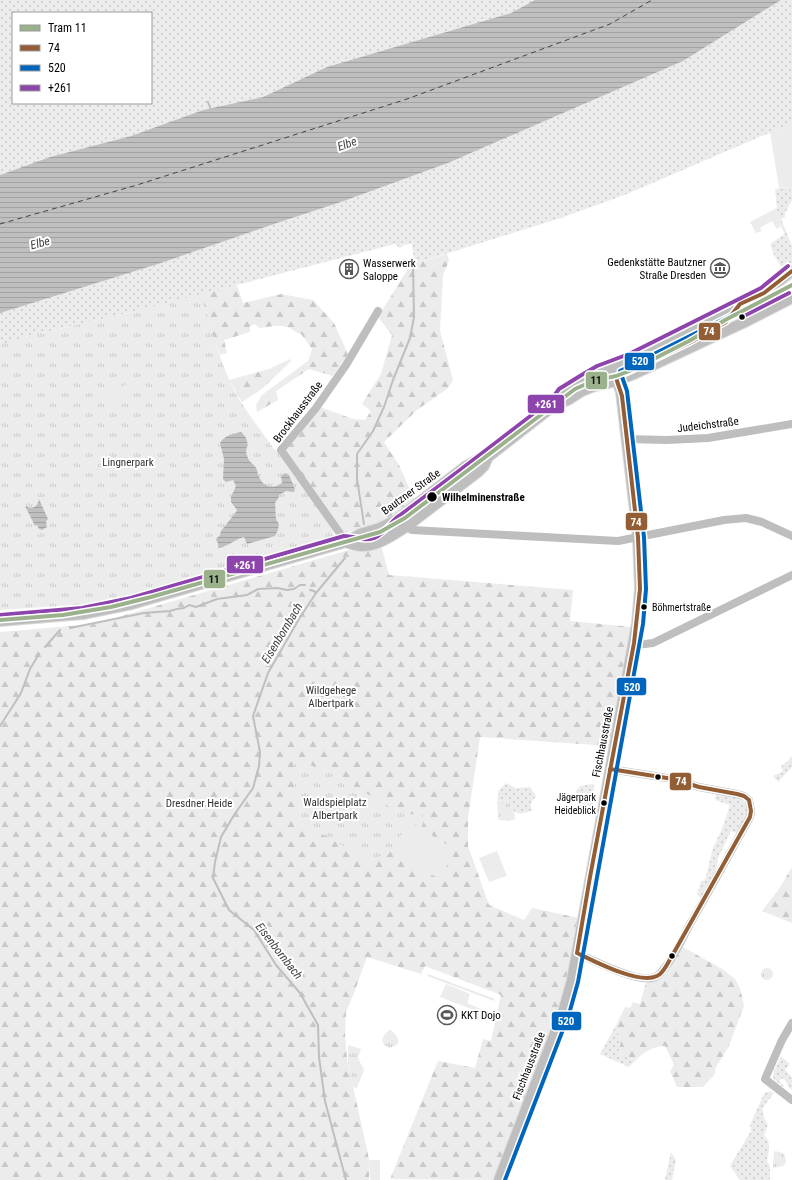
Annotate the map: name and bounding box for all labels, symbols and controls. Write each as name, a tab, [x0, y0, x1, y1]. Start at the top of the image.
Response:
legend	[12, 12, 152, 104]
text: Tram 11	[48, 21, 87, 35]
text: 74	[48, 41, 60, 55]
text: 520	[48, 61, 66, 75]
text: +261	[48, 81, 72, 95]
water label: Elbe	[335, 134, 359, 154]
water label: Elbe	[29, 234, 52, 252]
place label: Gedenkstätte Bautzner Straße Dresden	[607, 256, 707, 282]
place label: Wasserwerk Saloppe	[363, 257, 416, 283]
museum icon: Gedenkstätte Bautzner Straße Dresden	[709, 257, 731, 279]
building icon: Wasserwerk Saloppe	[338, 258, 360, 280]
unlabelled marker	[737, 312, 747, 322]
line badge: 74	[698, 322, 721, 341]
text: 74	[703, 325, 715, 338]
line badge: 520	[624, 352, 655, 371]
text: 520	[632, 355, 649, 368]
line badge: 11	[585, 371, 608, 390]
text: 11	[590, 374, 602, 387]
street label: Brockhausstraße	[271, 379, 325, 445]
line badge: +261	[527, 394, 565, 414]
text: +261	[535, 398, 557, 411]
street label: Judeichstraße	[677, 415, 739, 435]
park label: Lingnerpark	[102, 456, 154, 469]
street label: Bautzner Straße	[379, 466, 443, 518]
marker: Wilhelminenstraße	[425, 490, 439, 504]
place label: Wilhelminenstraße	[442, 491, 525, 504]
line badge: 74	[625, 512, 648, 531]
text: 74	[630, 516, 642, 529]
line badge: +261	[226, 555, 264, 574]
text: +261	[234, 559, 256, 572]
line badge: 11	[203, 569, 226, 589]
text: 11	[208, 573, 220, 586]
water label: Eisenbornbach	[259, 600, 306, 666]
marker: Böhmertstraße	[639, 602, 649, 612]
place label: Böhmertstraße	[652, 602, 711, 613]
line badge: 520	[616, 677, 647, 696]
text: 520	[624, 681, 641, 694]
park label: Wildgehege Albertpark	[306, 684, 356, 710]
street label: Fischhausstraße	[590, 706, 616, 778]
unlabelled marker	[653, 772, 663, 782]
line badge: 74	[669, 772, 692, 791]
text: 74	[675, 775, 687, 788]
place label: Jägerpark Heideblick	[555, 792, 596, 816]
park label: Waldspielplatz Albertpark	[303, 796, 367, 822]
park label: Dresdner Heide	[166, 797, 232, 810]
marker: Jägerpark Heideblick	[599, 798, 609, 808]
water label: Eisenbornbach	[253, 920, 306, 982]
unlabelled marker	[667, 951, 677, 961]
sports icon: KKT Dojo	[436, 1004, 458, 1026]
place label: KKT Dojo	[461, 1009, 501, 1022]
line badge: 520	[551, 1011, 582, 1031]
text: 520	[558, 1015, 575, 1028]
street label: Fischhausstraße	[510, 1030, 548, 1102]

